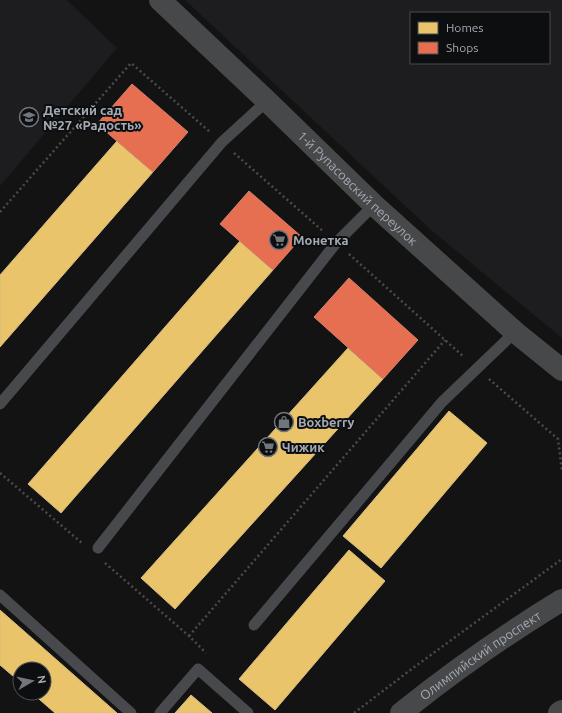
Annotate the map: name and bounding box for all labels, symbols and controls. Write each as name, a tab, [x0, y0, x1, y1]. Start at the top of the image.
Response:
legend	[410, 12, 550, 64]
text: Homes	[446, 21, 484, 34]
text: Shops	[446, 41, 478, 54]
place label: Детский сад №27 «Радость»	[43, 103, 142, 132]
school or university icon: Детский сад №27 «Радость»	[18, 106, 40, 128]
street label: 1-й Рупасовский переулок	[295, 128, 421, 248]
supermarket icon: Монетка	[268, 229, 290, 251]
place label: Монетка	[293, 233, 348, 247]
shop icon: Boxberry	[273, 411, 295, 433]
place label: Boxberry	[298, 415, 355, 429]
supermarket icon: Чижик	[257, 436, 279, 458]
place label: Чижик	[282, 440, 325, 454]
street label: Олимпийский проспект	[417, 608, 543, 703]
north arrow	[12, 661, 52, 701]
text: N	[35, 674, 48, 684]

